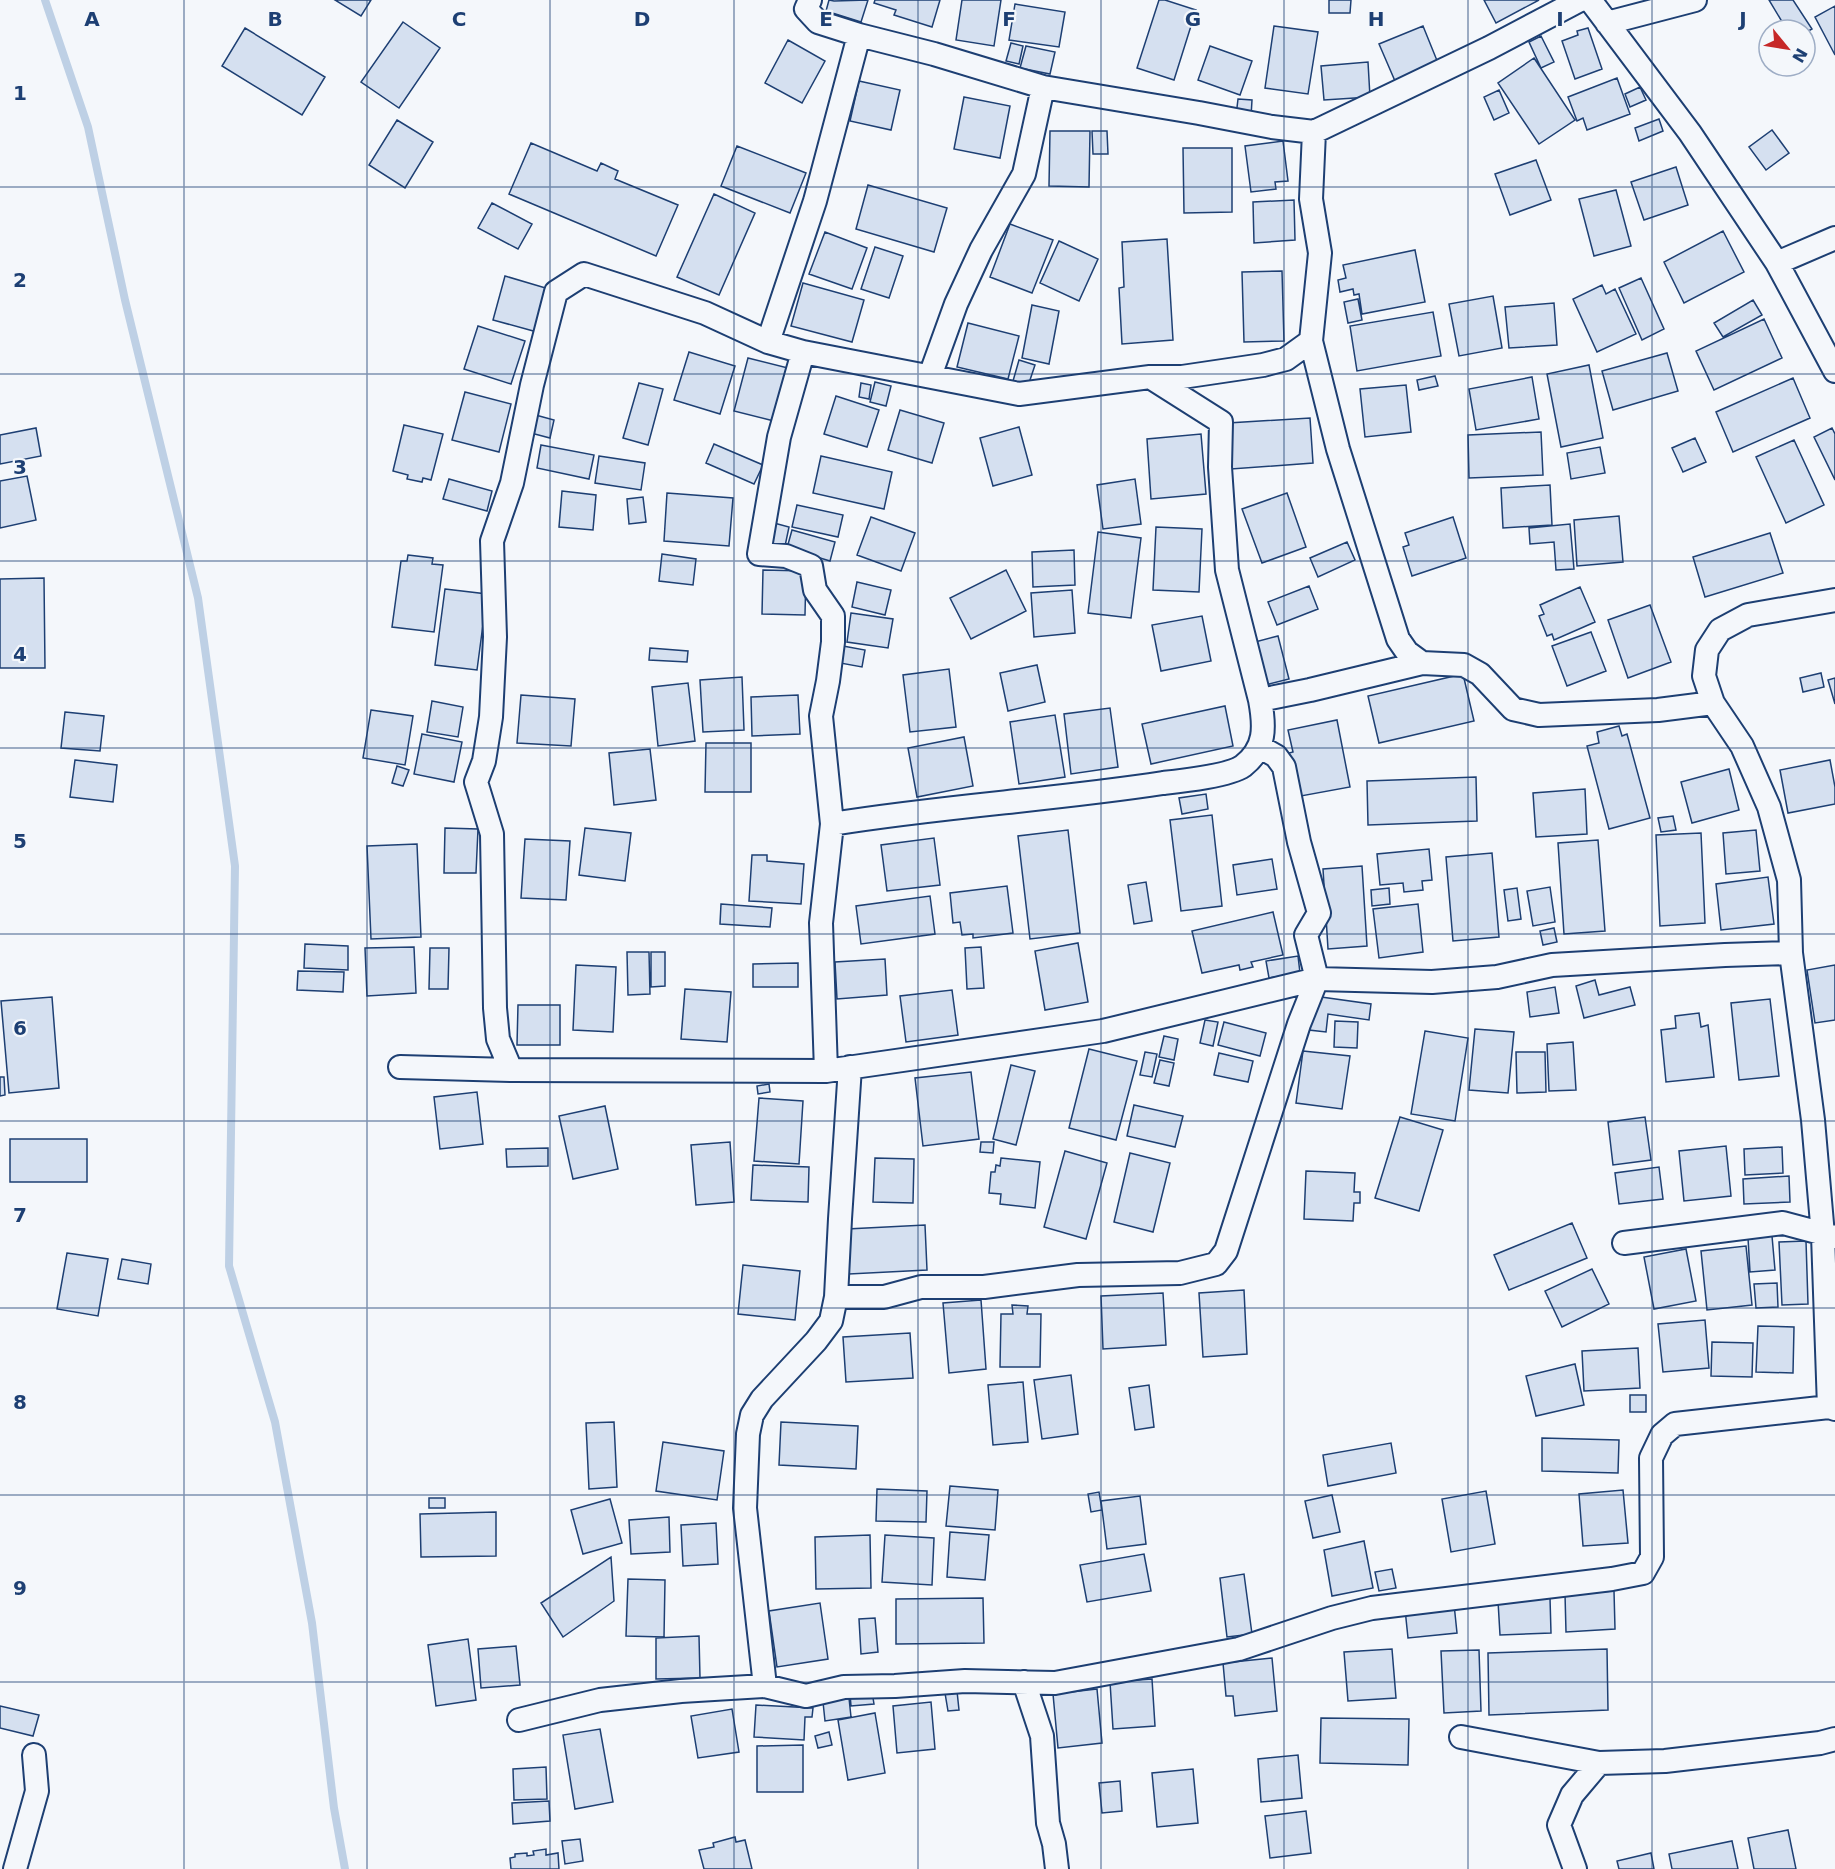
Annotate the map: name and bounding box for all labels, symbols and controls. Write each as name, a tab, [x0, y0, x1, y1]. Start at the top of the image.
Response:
text: A	[84, 7, 100, 31]
text: B	[267, 7, 283, 31]
text: C	[452, 7, 466, 31]
text: D	[634, 7, 650, 31]
text: E	[819, 7, 833, 31]
text: F	[1002, 7, 1016, 31]
text: G	[1185, 7, 1201, 31]
text: H	[1368, 7, 1384, 31]
text: I	[1556, 7, 1564, 31]
text: J	[1737, 7, 1747, 31]
north arrow	[1757, 18, 1817, 78]
text: N	[1788, 45, 1811, 66]
text: 1	[13, 81, 27, 105]
text: 2	[13, 268, 27, 292]
text: 3	[13, 455, 27, 479]
text: 4	[13, 642, 27, 666]
text: 5	[13, 829, 27, 853]
text: 6	[13, 1016, 27, 1040]
text: 7	[13, 1203, 27, 1227]
text: 8	[13, 1390, 27, 1414]
text: 9	[13, 1576, 27, 1600]

